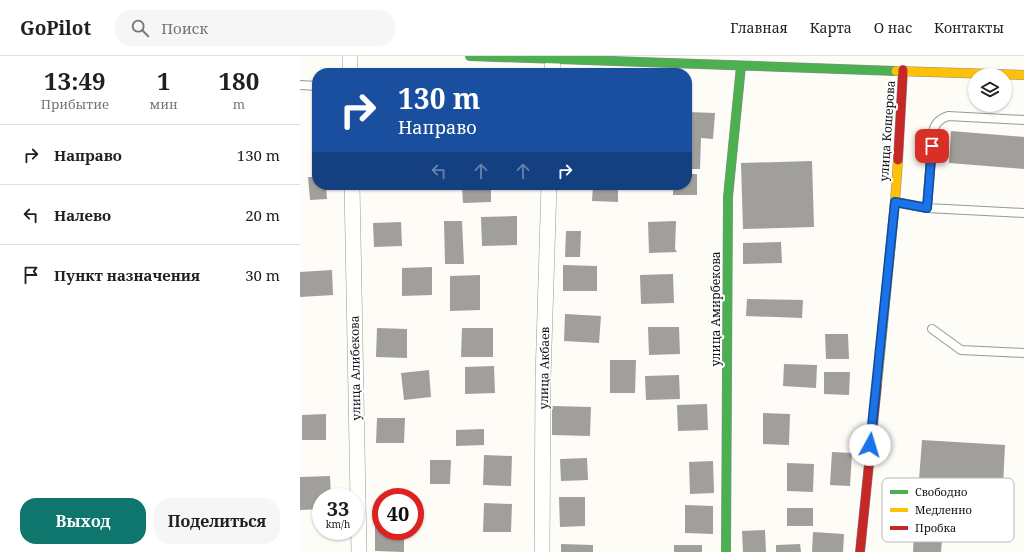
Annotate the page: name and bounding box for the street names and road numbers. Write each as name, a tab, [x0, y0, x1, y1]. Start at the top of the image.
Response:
street label: улица Кошерова	[875, 80, 899, 182]
street label: улица Амирбекова	[707, 251, 724, 367]
street label: улица Алибекова	[346, 315, 364, 421]
street label: улица Акбаев	[535, 326, 553, 409]

